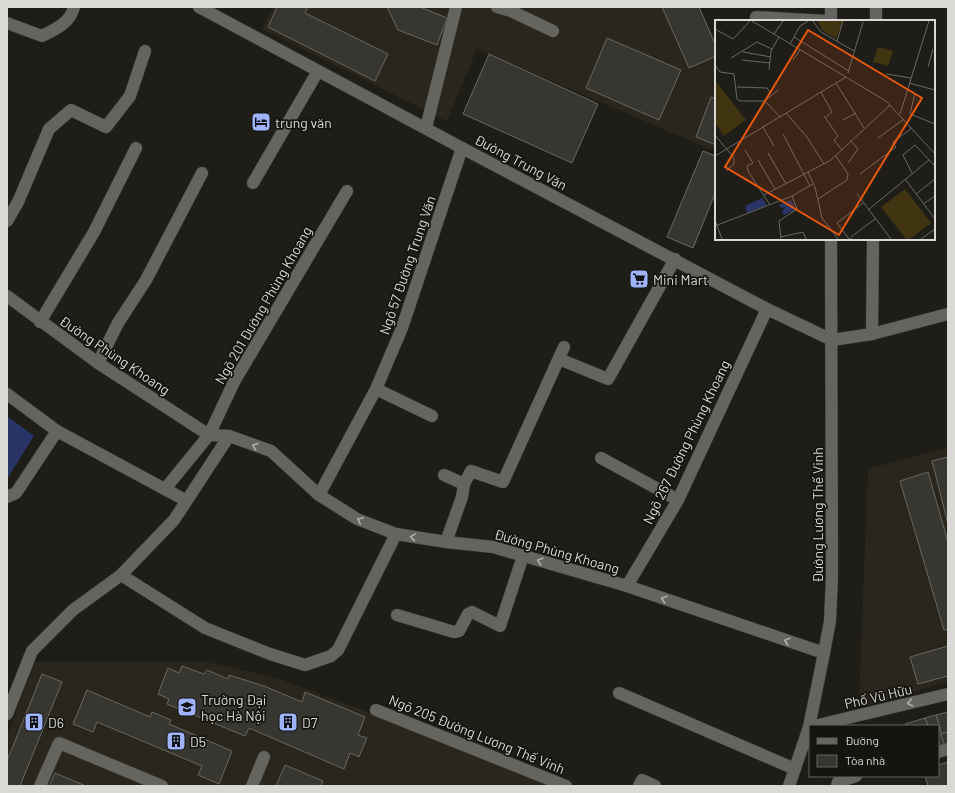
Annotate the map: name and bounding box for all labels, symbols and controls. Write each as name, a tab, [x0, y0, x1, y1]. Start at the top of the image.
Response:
inset map	[715, 20, 935, 240]
hotel icon: trung văn	[250, 111, 272, 133]
place label: trung văn	[275, 114, 332, 131]
street label: Đường Trung Văn	[472, 131, 570, 193]
street label: Ngõ 57 Đường Trung Văn	[375, 193, 439, 337]
street label: Ngõ 201 Đường Phùng Khoang	[211, 223, 315, 387]
supermarket icon: Mini Mart	[628, 268, 650, 290]
place label: Mini Mart	[653, 271, 708, 288]
street label: Đường Phùng Khoang	[57, 312, 173, 398]
street label: Ngõ 267 Đường Phùng Khoang	[639, 357, 733, 527]
one-way arrow	[252, 442, 259, 450]
street label: Đường Lương Thế Vinh	[809, 447, 826, 583]
one-way arrow	[357, 517, 364, 525]
street label: Đường Phùng Khoang	[493, 525, 621, 577]
one-way arrow	[410, 533, 416, 542]
one-way arrow	[537, 557, 544, 566]
one-way arrow	[661, 595, 668, 604]
one-way arrow	[784, 637, 791, 646]
street label: Phố Vũ Hữu	[843, 680, 913, 712]
place label: Trường Đại học Hà Nội	[201, 691, 266, 724]
street label: Ngõ 205 Đường Lương Thế Vinh	[387, 691, 567, 777]
school or university icon: Trường Đại học Hà Nội	[176, 696, 198, 718]
one-way arrow	[907, 699, 913, 707]
building icon: D6	[23, 711, 45, 733]
building icon: D7	[277, 711, 299, 733]
place label: D6	[48, 714, 64, 731]
place label: D7	[302, 714, 318, 731]
legend	[809, 725, 939, 777]
building icon: D5	[165, 730, 187, 752]
place label: D5	[190, 733, 206, 750]
text: Đường	[845, 733, 879, 747]
text: Tòa nhà	[845, 753, 885, 767]

